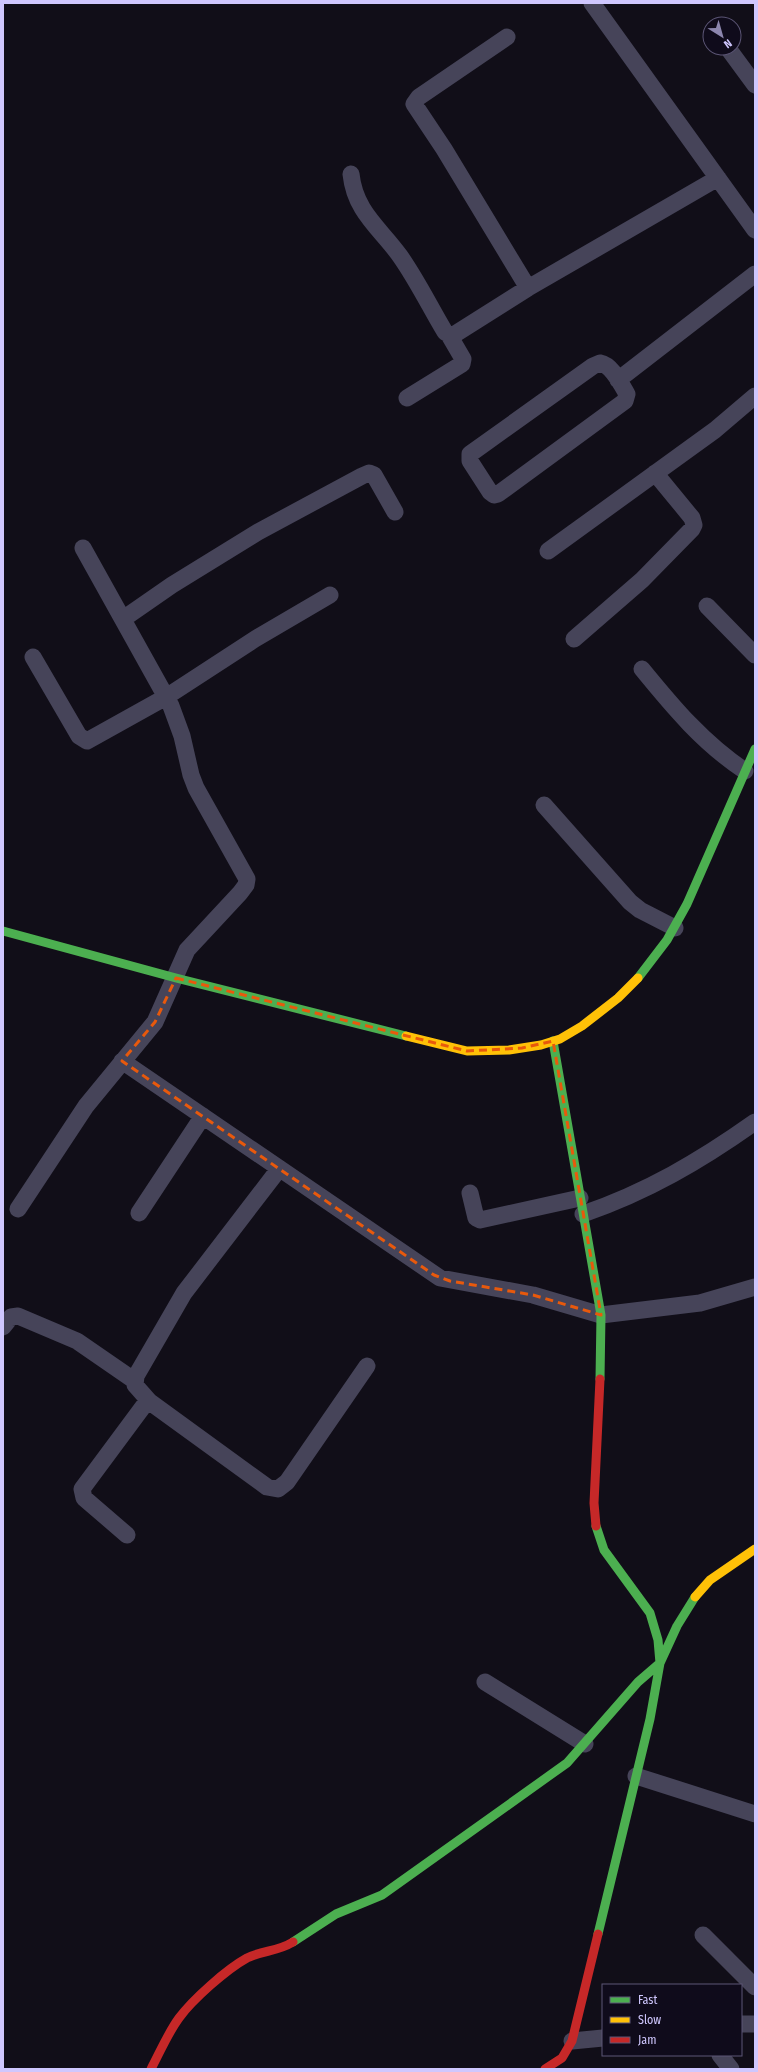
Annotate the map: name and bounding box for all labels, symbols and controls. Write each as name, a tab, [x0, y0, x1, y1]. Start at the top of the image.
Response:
north arrow	[702, 16, 742, 56]
text: N	[721, 36, 734, 51]
legend	[602, 1984, 742, 2056]
text: Fast	[638, 1993, 657, 2007]
text: Slow	[638, 2013, 661, 2027]
text: Jam	[638, 2033, 656, 2047]

